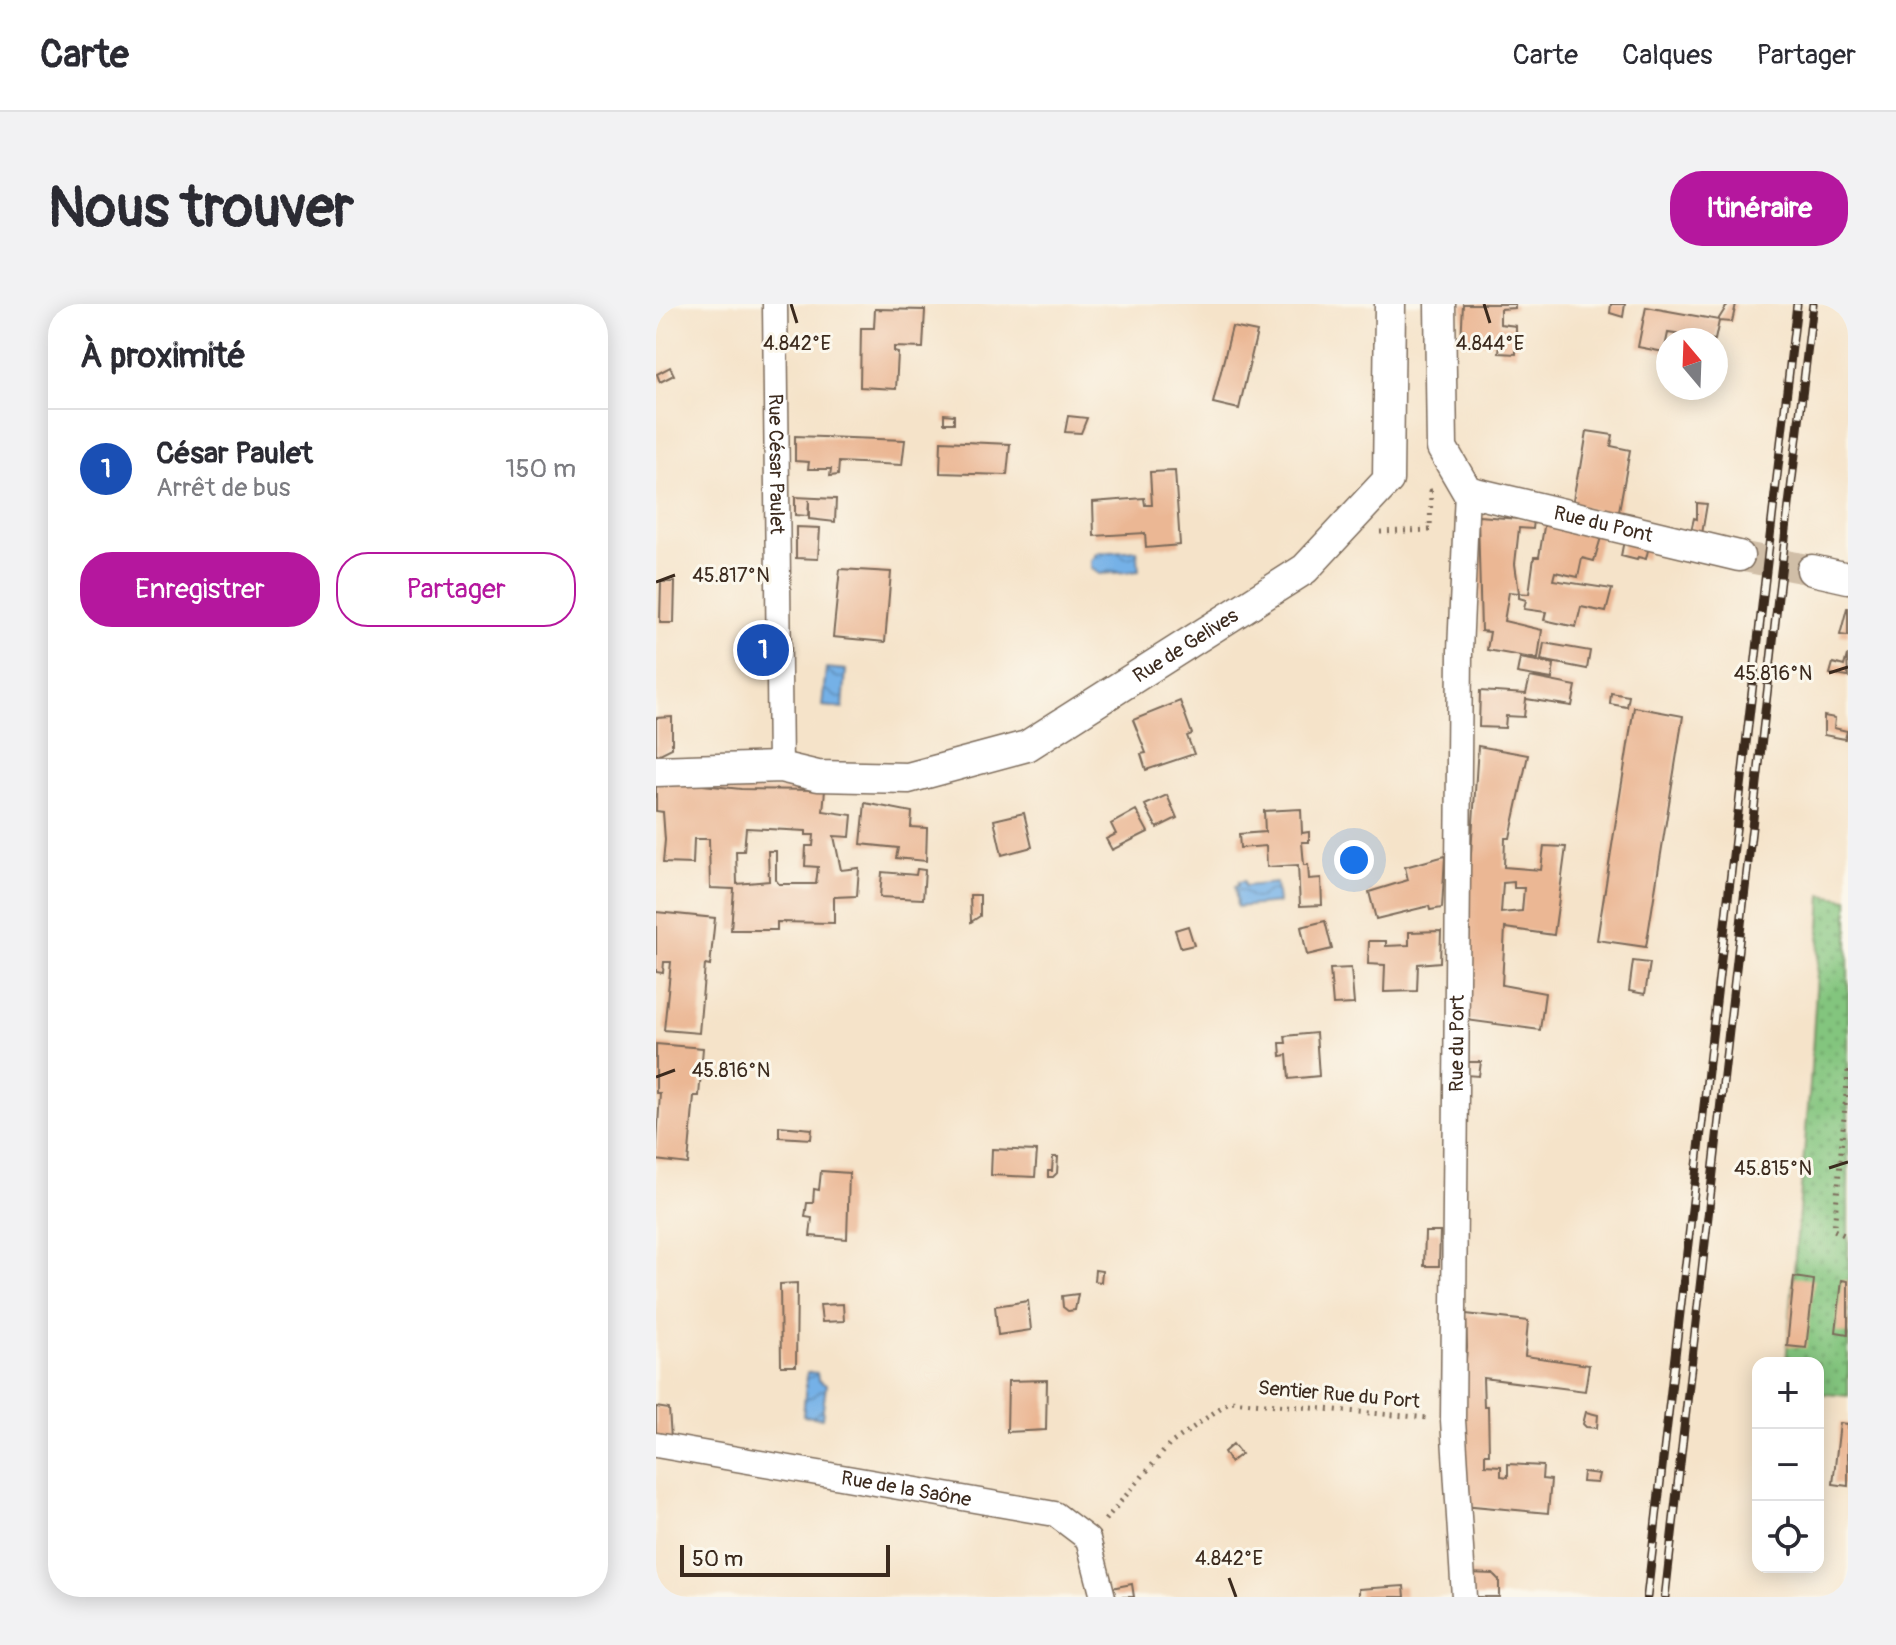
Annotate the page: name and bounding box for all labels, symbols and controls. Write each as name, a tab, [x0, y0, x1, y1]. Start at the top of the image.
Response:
text: Carte	[40, 31, 129, 79]
text: Carte	[1513, 38, 1578, 73]
text: Calques	[1622, 38, 1712, 73]
text: Partager	[1756, 38, 1856, 73]
button: Itinéraire	[1670, 171, 1848, 246]
text: Nous trouver	[48, 174, 354, 243]
north arrow	[1656, 328, 1728, 400]
text: 4.842°E	[763, 331, 831, 356]
text: 4.844°E	[1456, 331, 1524, 356]
text: À proximité	[80, 335, 246, 378]
street label: Rue César Paulet	[763, 394, 789, 535]
text: César Paulet	[156, 435, 313, 472]
text: 1	[101, 453, 111, 485]
text: 150 m	[505, 453, 576, 485]
text: Arrêt de bus	[156, 472, 290, 504]
street label: Rue du Pont	[1551, 500, 1656, 548]
button: Enregistrer	[80, 552, 320, 627]
button: Partager	[336, 552, 576, 627]
text: 45.817°N	[692, 563, 770, 588]
street label: Rue de Gelives	[1128, 603, 1243, 688]
pin: 1	[737, 620, 789, 680]
text: 45.816°N	[1734, 661, 1812, 686]
your location	[1334, 840, 1374, 880]
street label: Rue du Port	[1444, 994, 1470, 1092]
text: 45.816°N	[692, 1058, 770, 1083]
text: 45.815°N	[1734, 1156, 1812, 1181]
map controls	[1752, 1357, 1824, 1573]
button: +	[1752, 1357, 1824, 1429]
street label: Sentier Rue du Port	[1257, 1375, 1422, 1414]
button: −	[1752, 1429, 1824, 1501]
street label: Rue de la Saône	[839, 1465, 973, 1512]
button: locate	[1752, 1501, 1824, 1573]
scale bar	[680, 1541, 890, 1577]
text: 50 m	[692, 1545, 743, 1573]
text: 4.842°E	[1195, 1546, 1263, 1571]

